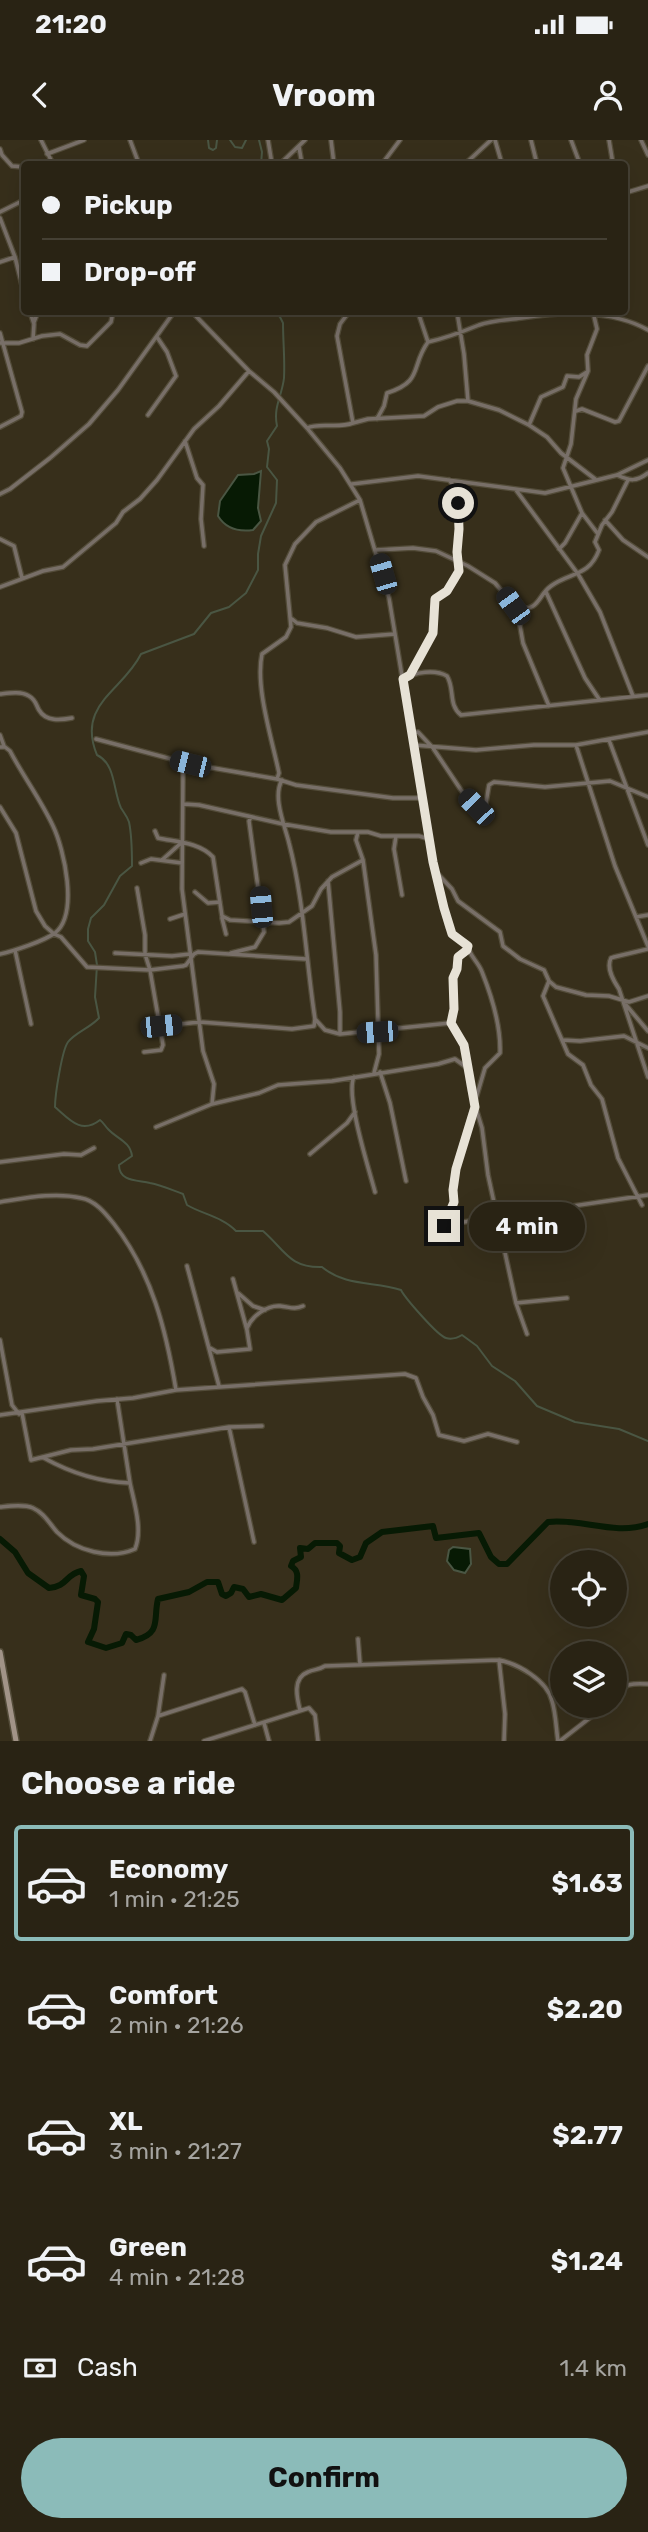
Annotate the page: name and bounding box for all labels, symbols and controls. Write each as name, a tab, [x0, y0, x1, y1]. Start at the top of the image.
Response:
text: 21:20	[35, 9, 107, 40]
icon: back	[21, 76, 59, 114]
text: Vroom	[272, 76, 376, 114]
icon: person	[589, 76, 627, 114]
text: Pickup	[84, 190, 173, 221]
text: Drop-off	[84, 257, 196, 288]
route start	[442, 487, 474, 519]
car	[368, 551, 399, 597]
car	[493, 583, 534, 629]
car	[168, 749, 213, 779]
car	[454, 785, 499, 829]
car	[249, 885, 274, 929]
car	[140, 1013, 183, 1039]
car	[356, 1020, 399, 1044]
callout: 4 min	[468, 1202, 584, 1250]
route end	[428, 1210, 460, 1242]
text: 4 min	[495, 1212, 559, 1240]
map controls	[550, 1550, 627, 1718]
button: locate	[550, 1550, 627, 1627]
button: layers	[550, 1641, 627, 1718]
text: Choose a ride	[21, 1764, 235, 1802]
icon: car	[25, 1852, 88, 1915]
text: Economy	[109, 1854, 228, 1885]
text: $1.63	[551, 1868, 623, 1899]
text: 1 min · 21:25	[109, 1885, 240, 1913]
icon: car	[25, 1978, 88, 2041]
text: Comfort	[109, 1980, 218, 2011]
text: $2.20	[547, 1994, 623, 2025]
text: 2 min · 21:26	[109, 2011, 244, 2039]
icon: car	[25, 2104, 88, 2167]
text: XL	[109, 2106, 142, 2137]
text: $2.77	[552, 2120, 623, 2151]
text: 3 min · 21:27	[109, 2137, 242, 2165]
icon: car	[25, 2230, 88, 2293]
text: Green	[109, 2232, 187, 2263]
text: $1.24	[551, 2246, 623, 2277]
text: 4 min · 21:28	[109, 2263, 245, 2291]
icon: cash	[21, 2349, 59, 2387]
text: Cash	[77, 2352, 138, 2383]
text: 1.4 km	[559, 2354, 627, 2382]
button: Confirm	[21, 2438, 627, 2518]

